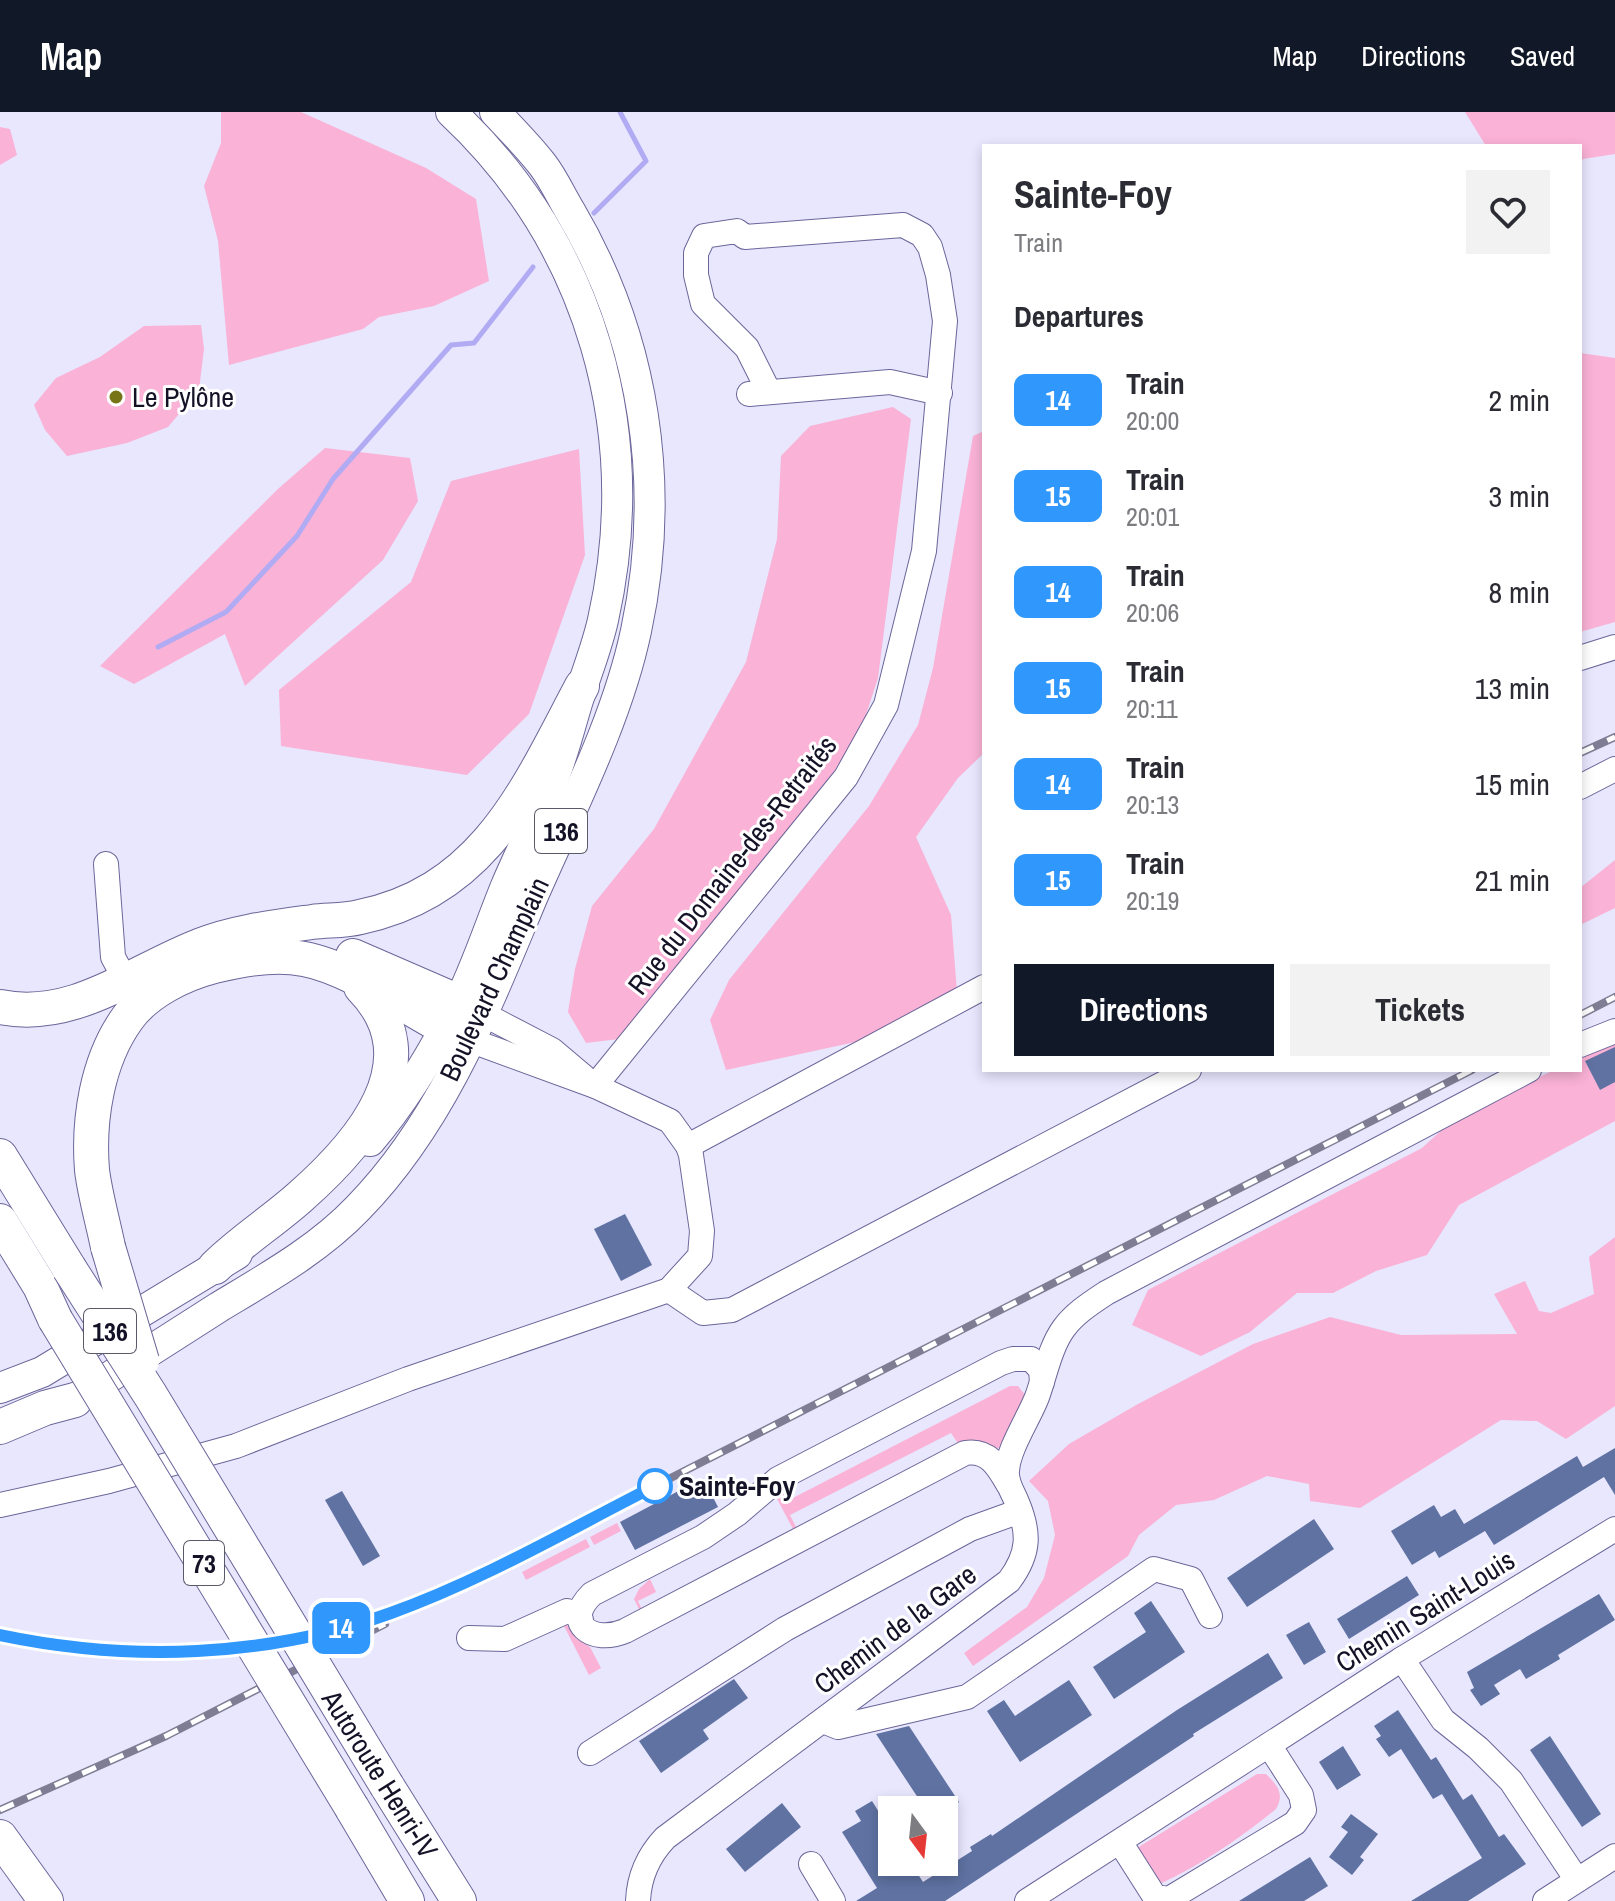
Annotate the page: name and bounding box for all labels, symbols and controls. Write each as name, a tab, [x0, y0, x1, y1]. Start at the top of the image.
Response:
text: Map	[40, 31, 102, 82]
text: Map	[1273, 37, 1317, 75]
text: Directions	[1361, 37, 1466, 75]
text: Saved	[1510, 37, 1575, 75]
text: Sainte-Foy	[1014, 169, 1172, 220]
button: heart	[1466, 170, 1550, 254]
text: Train	[1014, 225, 1063, 260]
text: Departures	[1014, 296, 1144, 336]
text: Train	[1126, 363, 1185, 403]
place label: Le Pylône	[132, 378, 234, 416]
text: 2 min	[1488, 380, 1550, 420]
text: 14	[1045, 381, 1071, 419]
marker: Le Pylône	[107, 388, 125, 406]
text: 20:00	[1126, 403, 1179, 438]
text: Train	[1126, 459, 1185, 499]
text: 3 min	[1488, 476, 1550, 516]
text: 15	[1045, 477, 1071, 515]
text: 20:01	[1126, 499, 1179, 534]
text: Train	[1126, 555, 1185, 595]
text: 8 min	[1488, 572, 1550, 612]
text: 14	[1045, 573, 1071, 611]
text: 20:06	[1126, 595, 1179, 630]
text: Train	[1126, 651, 1185, 691]
text: 13 min	[1475, 668, 1550, 708]
text: 15	[1045, 669, 1071, 707]
text: 20:11	[1126, 691, 1178, 726]
street label: Rue du Domaine-des-Retraités	[619, 728, 845, 1002]
text: Train	[1126, 747, 1185, 787]
text: 15 min	[1475, 764, 1550, 804]
text: 14	[1045, 765, 1071, 803]
text: 20:13	[1126, 787, 1179, 822]
road number: 136	[535, 809, 587, 853]
text: Train	[1126, 843, 1185, 883]
text: 21 min	[1475, 860, 1550, 900]
text: 15	[1045, 861, 1071, 899]
street label: Boulevard Champlain	[430, 871, 558, 1087]
text: 20:19	[1126, 883, 1179, 918]
button: Directions	[1014, 964, 1274, 1056]
button: Tickets	[1290, 964, 1550, 1056]
road number: 136	[84, 1309, 136, 1353]
place label: Sainte-Foy	[679, 1467, 795, 1505]
marker: Sainte-Foy	[638, 1469, 672, 1503]
road number: 73	[184, 1541, 224, 1585]
street label: Chemin Saint-Louis	[1328, 1541, 1522, 1681]
street label: Chemin de la Gare	[806, 1555, 984, 1703]
line badge: 14	[305, 1602, 377, 1654]
text: 14	[328, 1609, 354, 1647]
street label: Autoroute Henri-IV	[313, 1682, 447, 1866]
north arrow	[878, 1796, 958, 1876]
map controls	[878, 1796, 958, 1876]

